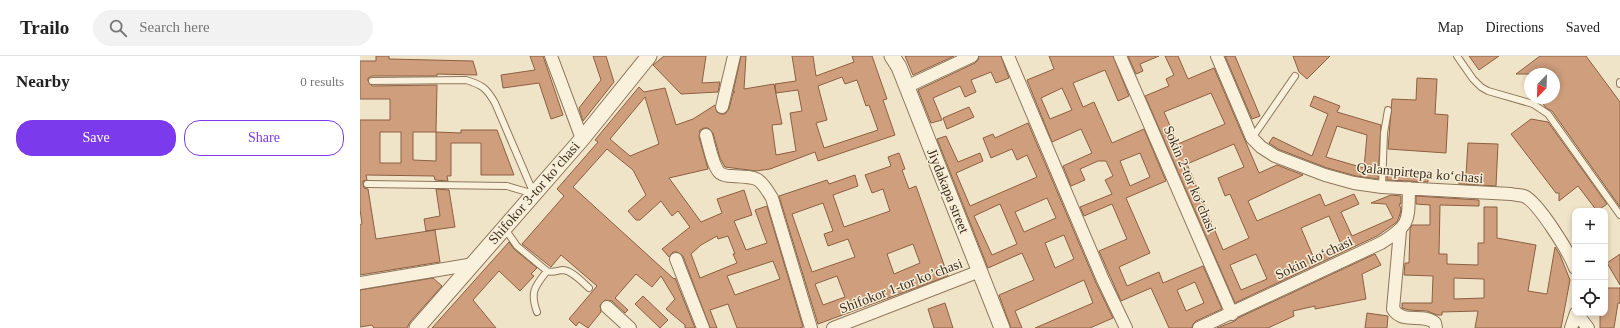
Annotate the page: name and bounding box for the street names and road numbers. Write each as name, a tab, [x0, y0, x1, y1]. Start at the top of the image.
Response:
street label: Sokin 2-tor koʼchasi	[1161, 123, 1219, 235]
street label: Shifokor 3-tor koʼchasi	[485, 139, 583, 247]
street label: Jiydakapa street	[924, 147, 972, 236]
street label: Qalampirtepa koʻchasi	[1356, 160, 1484, 186]
street label: Sokin koʻchasi	[1273, 233, 1355, 282]
street label: Shifokor 1-tor koʼchasi	[837, 256, 965, 316]

